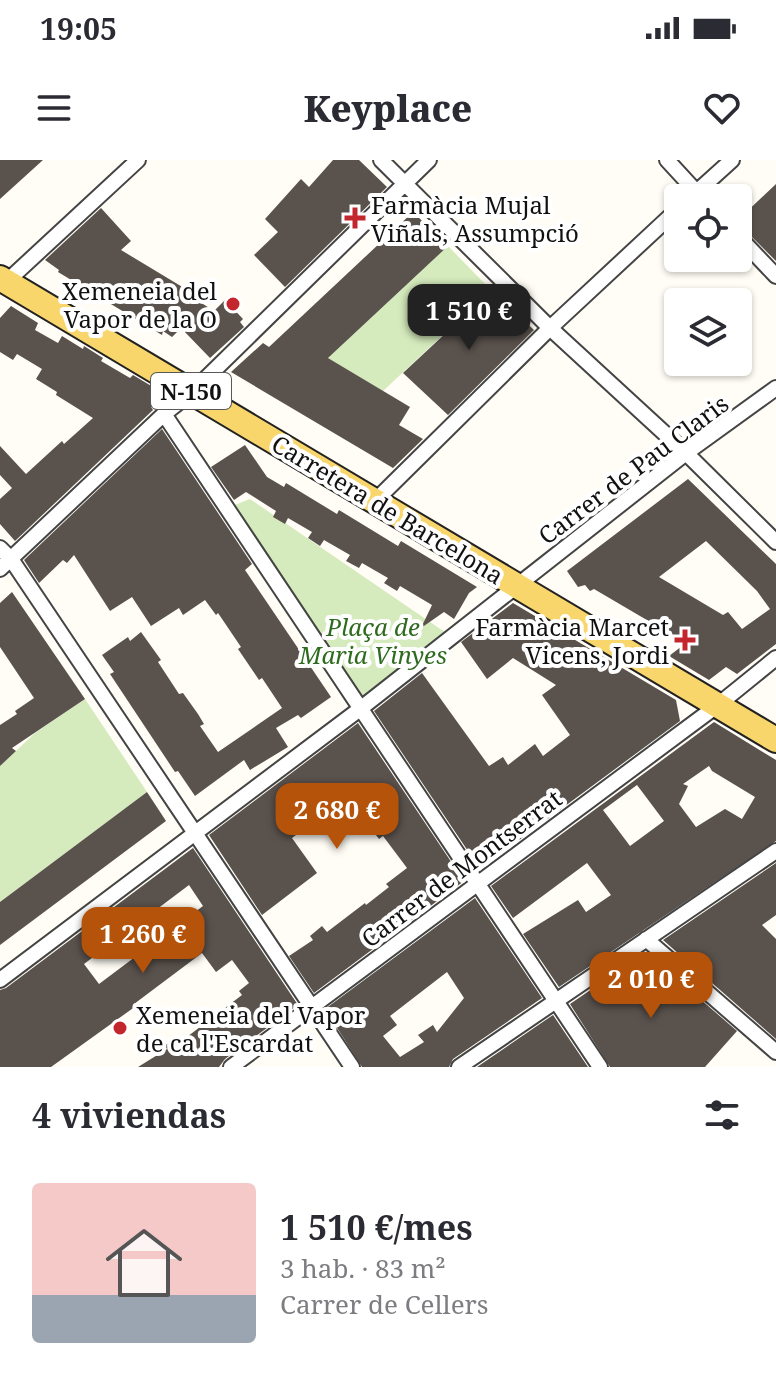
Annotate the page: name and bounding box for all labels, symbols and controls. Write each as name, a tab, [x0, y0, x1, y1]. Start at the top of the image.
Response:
text: 19:05	[40, 8, 117, 49]
text: Keyplace	[304, 84, 472, 133]
icon: menu	[32, 86, 76, 130]
icon: heart	[700, 86, 744, 130]
map controls	[664, 184, 752, 376]
button: locate	[664, 184, 752, 272]
place label: Farmàcia Mujal Viñals, Assumpció	[371, 188, 579, 249]
marker: Farmàcia Mujal Viñals, Assumpció	[346, 209, 364, 227]
place label: Xemeneia del Vapor de la O	[62, 274, 218, 335]
pin: 1 510 €	[395, 284, 543, 352]
button: layers	[664, 288, 752, 376]
text: 1 510 €	[426, 292, 512, 328]
marker: Xemeneia del Vapor de la O	[224, 295, 242, 313]
road number: N-150	[151, 373, 231, 409]
street label: Carrer de Pau Claris	[531, 387, 735, 551]
street label: Carretera de Barcelona	[266, 427, 510, 591]
park label: Plaça de Maria Vinyes	[298, 610, 447, 671]
place label: Farmàcia Marcet Vicens, Jordi	[475, 610, 669, 671]
marker: Farmàcia Marcet Vicens, Jordi	[676, 631, 694, 649]
street label: Carrer de Montserrat	[354, 782, 568, 954]
pin: 2 680 €	[263, 783, 411, 851]
text: 2 680 €	[294, 791, 380, 827]
pin: 1 260 €	[69, 907, 217, 975]
text: 1 260 €	[100, 915, 186, 951]
pin: 2 010 €	[577, 952, 725, 1020]
text: 2 010 €	[608, 960, 694, 996]
place label: Xemeneia del Vapor de ca l'Escardat	[136, 998, 365, 1059]
marker: Xemeneia del Vapor de ca l'Escardat	[111, 1019, 129, 1037]
text: 4 viviendas	[32, 1092, 226, 1138]
icon: filters	[700, 1093, 744, 1137]
text: 1 510 €/mes	[280, 1204, 473, 1250]
icon: home	[96, 1215, 192, 1311]
text: 3 hab. · 83 m²	[280, 1250, 446, 1286]
text: Carrer de Cellers	[280, 1286, 489, 1322]

